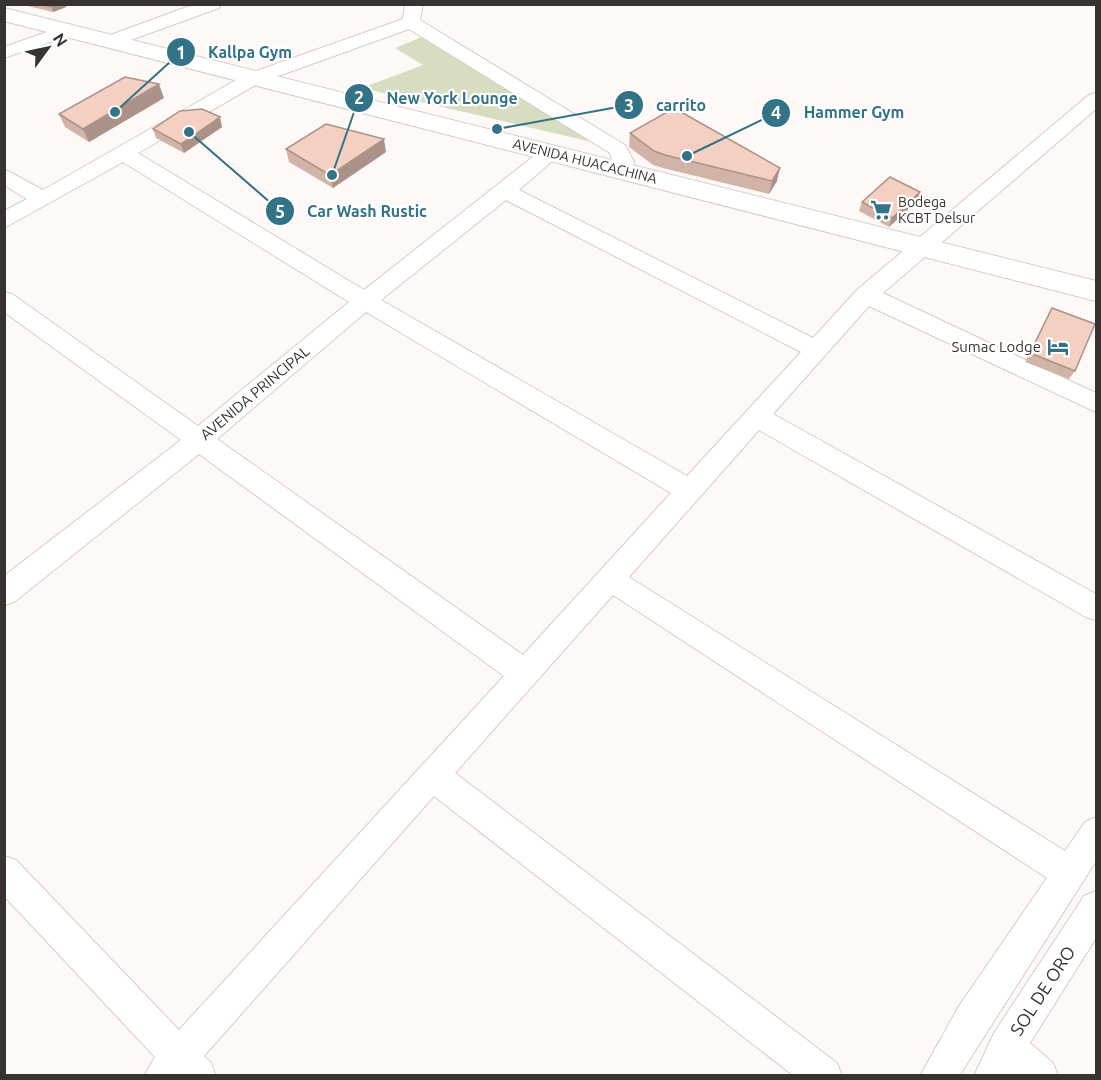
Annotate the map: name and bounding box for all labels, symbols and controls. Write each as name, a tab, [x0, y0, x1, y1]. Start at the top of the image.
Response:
north arrow	[18, 18, 78, 78]
text: N	[50, 30, 71, 50]
callout: Kallpa Gym	[166, 35, 304, 69]
text: 1	[176, 42, 186, 62]
text: Kallpa Gym	[208, 43, 292, 61]
callout: New York Lounge	[344, 81, 530, 115]
text: 2	[354, 87, 364, 107]
callout: carrito	[614, 88, 718, 122]
text: New York Lounge	[386, 89, 518, 107]
text: 3	[624, 95, 634, 115]
text: carrito	[656, 96, 706, 114]
callout: Hammer Gym	[761, 96, 916, 130]
text: 4	[771, 102, 781, 122]
text: Hammer Gym	[804, 103, 904, 121]
street label: AVENIDA HUACACHINA	[511, 135, 659, 187]
callout: Car Wash Rustic	[265, 194, 439, 228]
place label: Bodega KCBT Delsur	[898, 194, 976, 226]
supermarket icon: Bodega KCBT Delsur	[869, 198, 893, 222]
text: 5	[275, 201, 285, 221]
text: Car Wash Rustic	[307, 202, 427, 220]
hotel icon: Sumac Lodge	[1046, 335, 1070, 359]
place label: Sumac Lodge	[951, 338, 1041, 355]
street label: AVENIDA PRINCIPAL	[197, 342, 313, 443]
street label: SOL DE ORO	[1006, 942, 1079, 1039]

